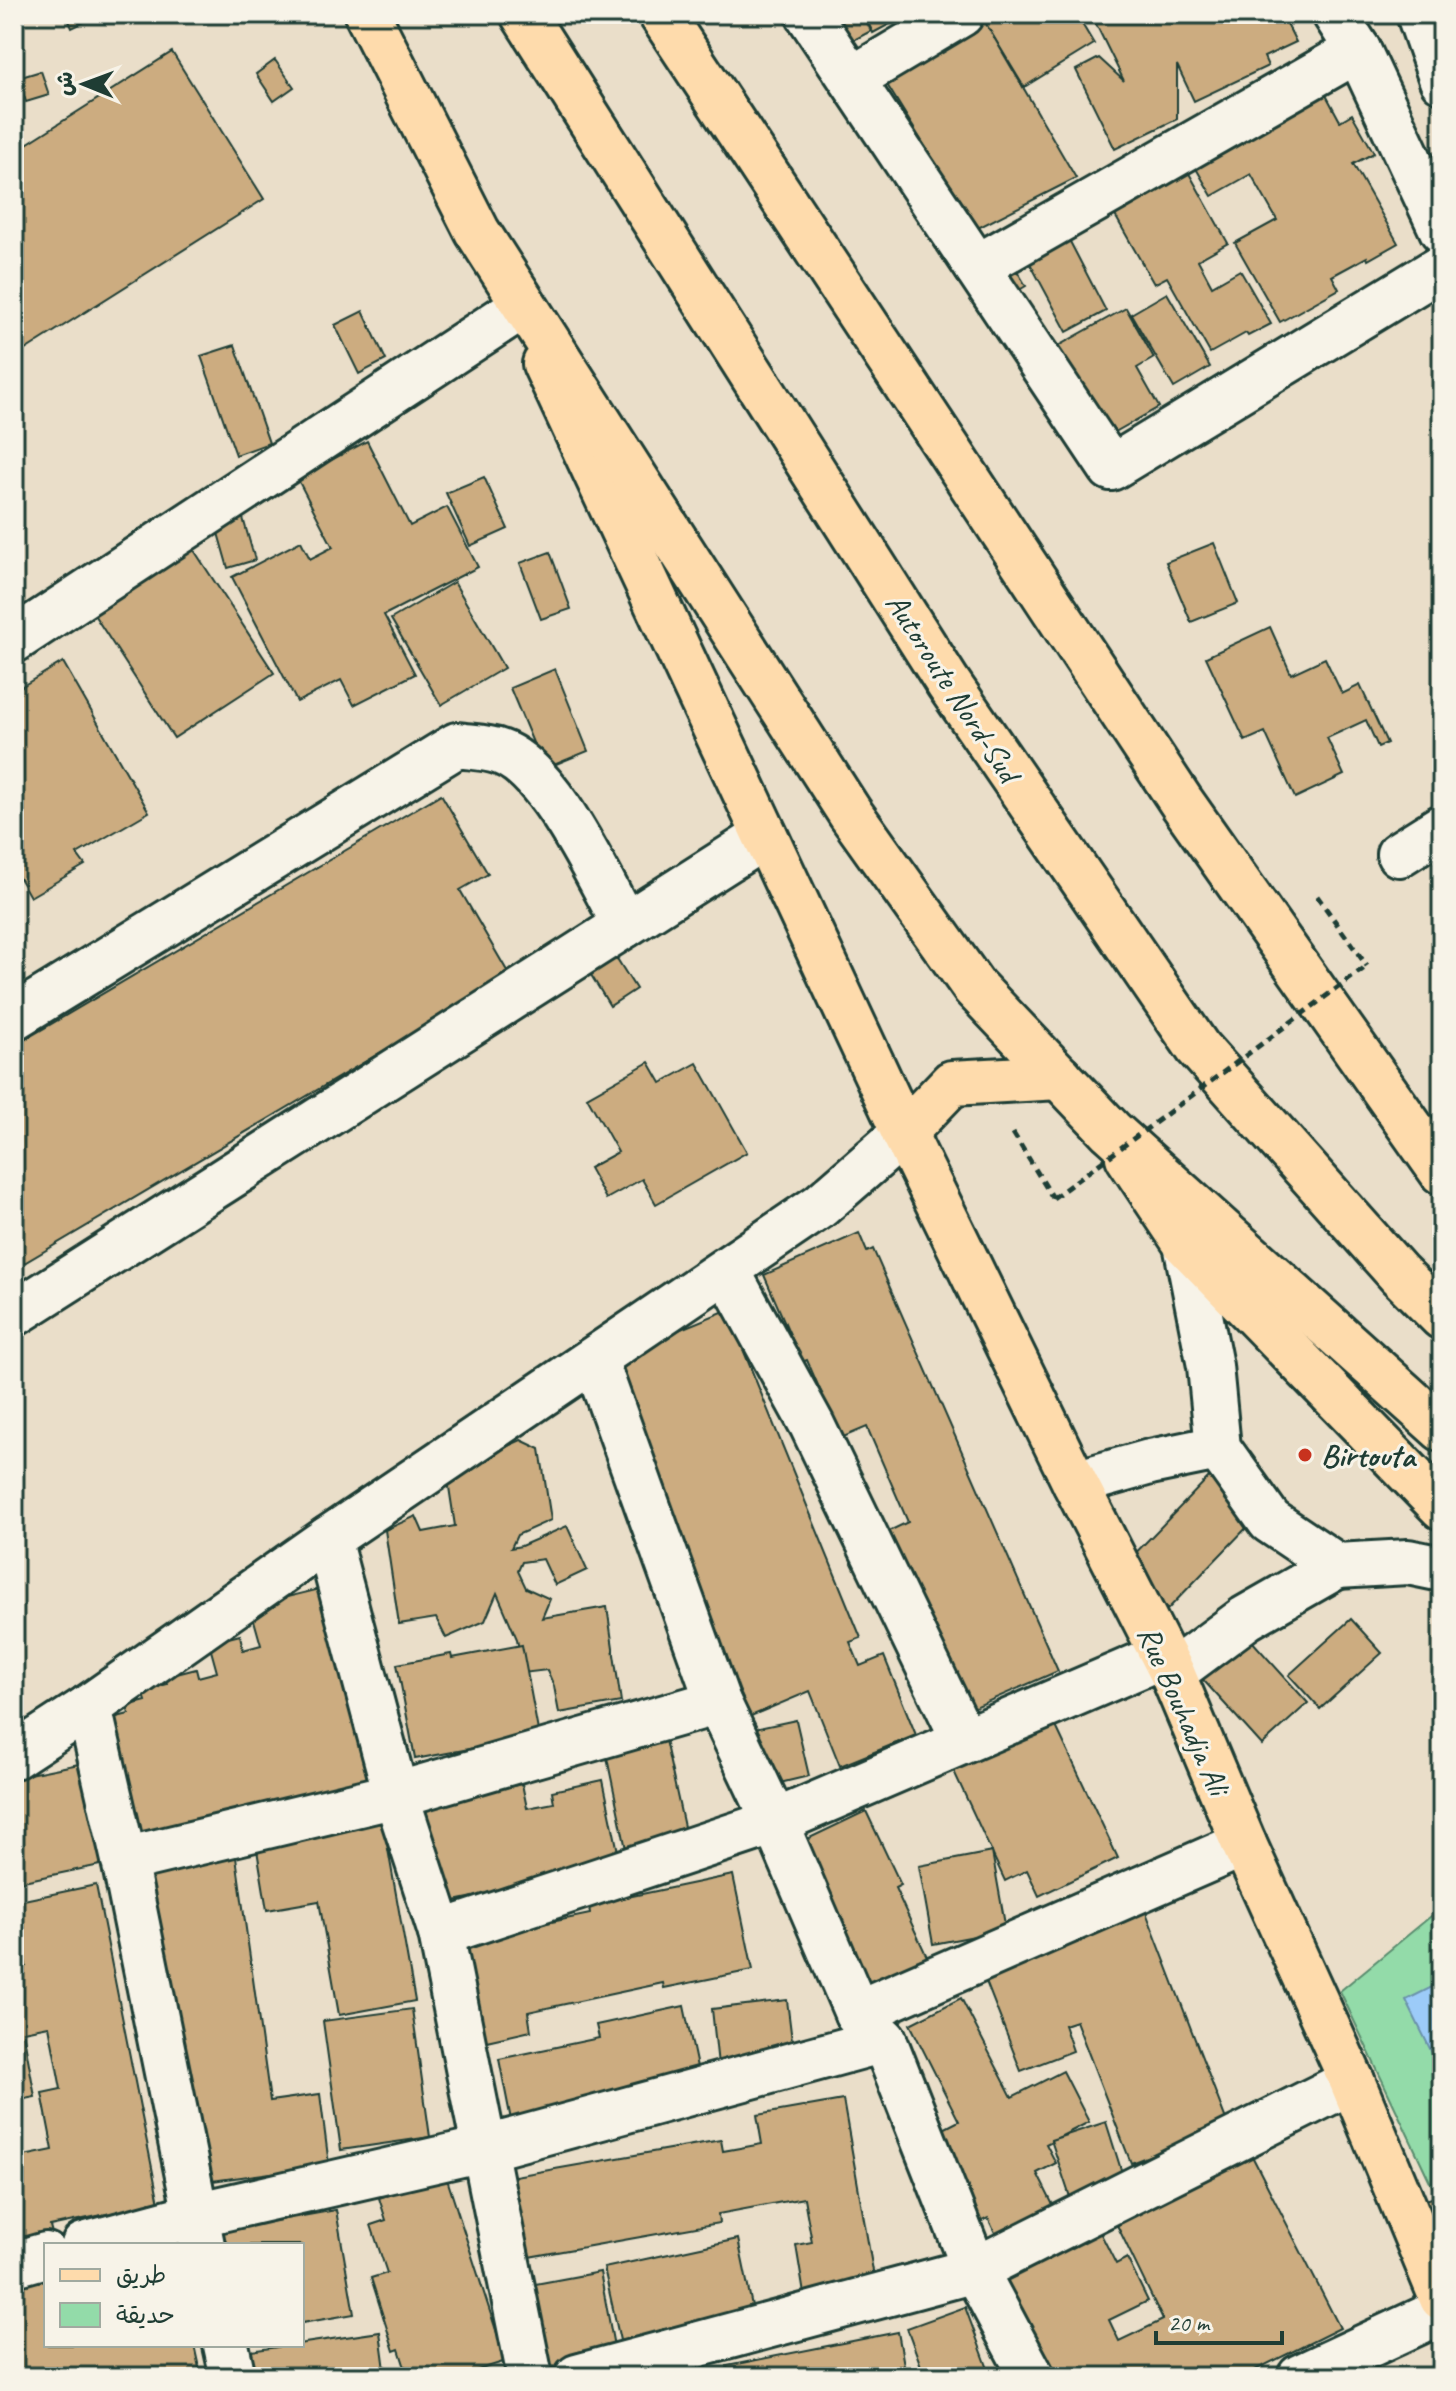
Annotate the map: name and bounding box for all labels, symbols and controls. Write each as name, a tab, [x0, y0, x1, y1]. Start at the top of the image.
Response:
north arrow	[44, 44, 124, 124]
text: ش	[51, 71, 79, 96]
street label: Autoroute Nord-Sud	[876, 585, 1031, 793]
place label: Birtouta	[1321, 1435, 1417, 1476]
marker: Birtouta	[1296, 1446, 1314, 1464]
street label: Rue Bouhadja Ali	[1128, 1619, 1241, 1805]
legend	[44, 2243, 304, 2347]
text: طريق	[116, 2260, 166, 2290]
scale bar	[1156, 2295, 1282, 2345]
text: حديقة	[116, 2300, 175, 2330]
text: 20 m	[1168, 2308, 1211, 2338]

